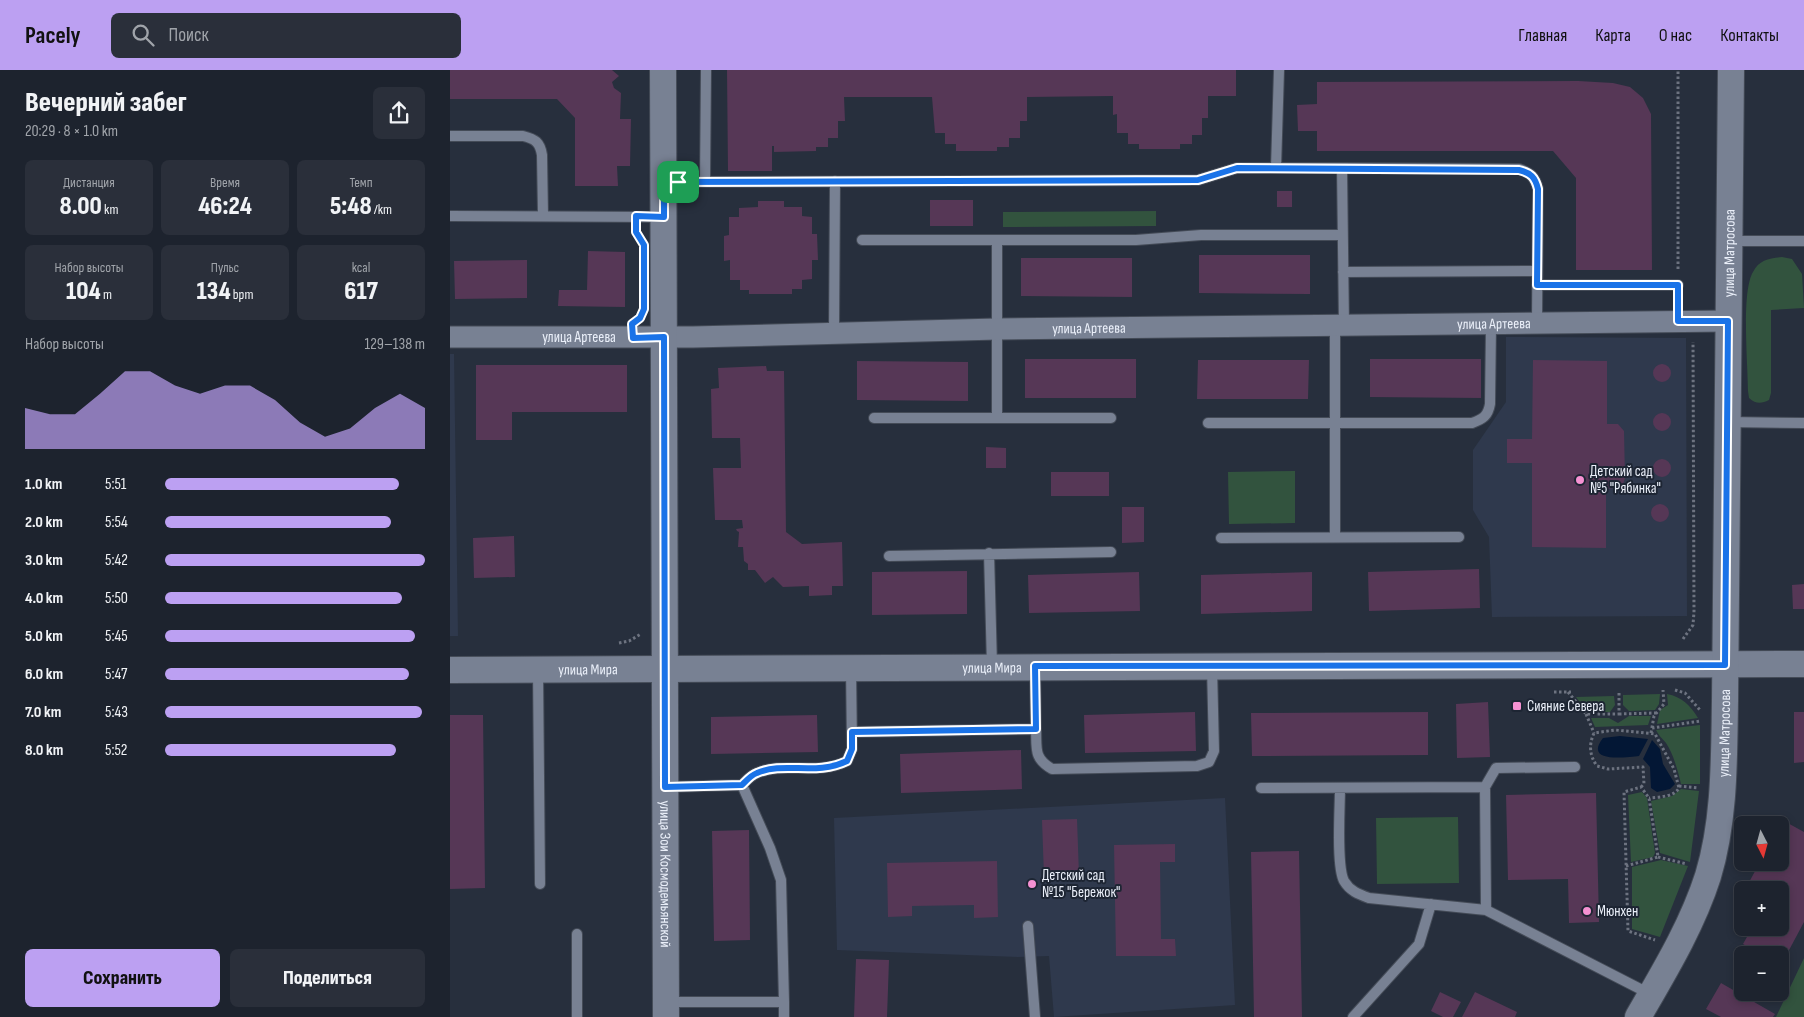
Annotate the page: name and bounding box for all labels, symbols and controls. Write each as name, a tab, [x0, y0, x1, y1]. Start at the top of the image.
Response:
search box	[111, 13, 461, 58]
text: Pacely	[25, 21, 81, 50]
icon: search	[129, 21, 157, 49]
text: Поиск	[169, 24, 209, 47]
text: Главная	[1518, 25, 1567, 46]
text: Карта	[1595, 25, 1631, 46]
text: О нас	[1659, 25, 1692, 46]
text: Контакты	[1720, 25, 1779, 46]
text: Вечерний забег	[25, 86, 187, 119]
button: share	[373, 87, 425, 139]
text: 20:29 · 8 × 1.0 km	[25, 122, 118, 141]
pin	[657, 161, 699, 203]
icon: arrive	[664, 168, 692, 196]
text: Дистанция	[63, 174, 115, 191]
text: Время	[210, 174, 240, 191]
text: Темп	[349, 174, 373, 191]
text: 8.00	[60, 191, 102, 222]
text: 46:24	[198, 191, 252, 222]
text: 5:48	[330, 191, 372, 222]
text: km	[102, 201, 118, 218]
text: /km	[372, 201, 392, 218]
street label: улица Матросова	[1719, 209, 1739, 297]
text: Набор высоты	[54, 259, 124, 276]
text: Пульс	[211, 259, 239, 276]
text: kcal	[352, 259, 370, 276]
text: 104	[66, 276, 101, 307]
text: 134	[197, 276, 231, 307]
text: 617	[344, 276, 378, 307]
text: m	[101, 286, 112, 303]
text: bpm	[231, 286, 253, 303]
street label: улица Артеева	[1457, 314, 1531, 333]
street label: улица Артеева	[1052, 318, 1126, 338]
street label: улица Артеева	[542, 328, 616, 347]
text: Набор высоты	[25, 335, 104, 354]
text: 129–138 m	[365, 335, 425, 354]
place label: Детский сад №5 "Рябинка"	[1590, 462, 1661, 498]
marker: Детский сад №5 "Рябинка"	[1574, 474, 1586, 486]
text: 1.0 km	[25, 475, 62, 494]
text: 5:51	[105, 475, 126, 494]
text: 2.0 km	[25, 513, 63, 532]
text: 5:54	[105, 513, 128, 532]
text: 3.0 km	[25, 551, 63, 570]
text: 5:42	[105, 551, 128, 570]
text: 4.0 km	[25, 589, 63, 608]
text: 5:50	[105, 589, 128, 608]
text: 5.0 km	[25, 627, 63, 646]
text: 5:45	[105, 627, 128, 646]
street label: улица Мира	[962, 658, 1022, 677]
street label: улица Мира	[558, 660, 618, 679]
text: 6.0 km	[25, 665, 63, 684]
text: 5:47	[105, 665, 127, 684]
street label: улица Матросова	[1714, 689, 1735, 778]
place label: Сияние Cевера	[1527, 697, 1605, 716]
marker: Сияние Cевера	[1511, 700, 1523, 712]
text: 7.0 km	[25, 703, 61, 722]
text: 5:43	[105, 703, 128, 722]
text: 8.0 km	[25, 741, 63, 760]
text: 5:52	[105, 741, 127, 760]
street label: улица Зои Космодемьянской	[656, 800, 675, 948]
north arrow	[1734, 816, 1789, 871]
map controls	[1734, 816, 1789, 1001]
place label: Детский сад №15 "Бережок"	[1042, 866, 1120, 902]
marker: Детский сад №15 "Бережок"	[1026, 878, 1038, 890]
button: +	[1734, 881, 1789, 936]
place label: Мюнхен	[1597, 902, 1638, 921]
marker: Мюнхен	[1581, 905, 1593, 917]
button: −	[1734, 946, 1789, 1001]
button: Сохранить	[25, 949, 220, 1007]
button: Поделиться	[230, 949, 425, 1007]

